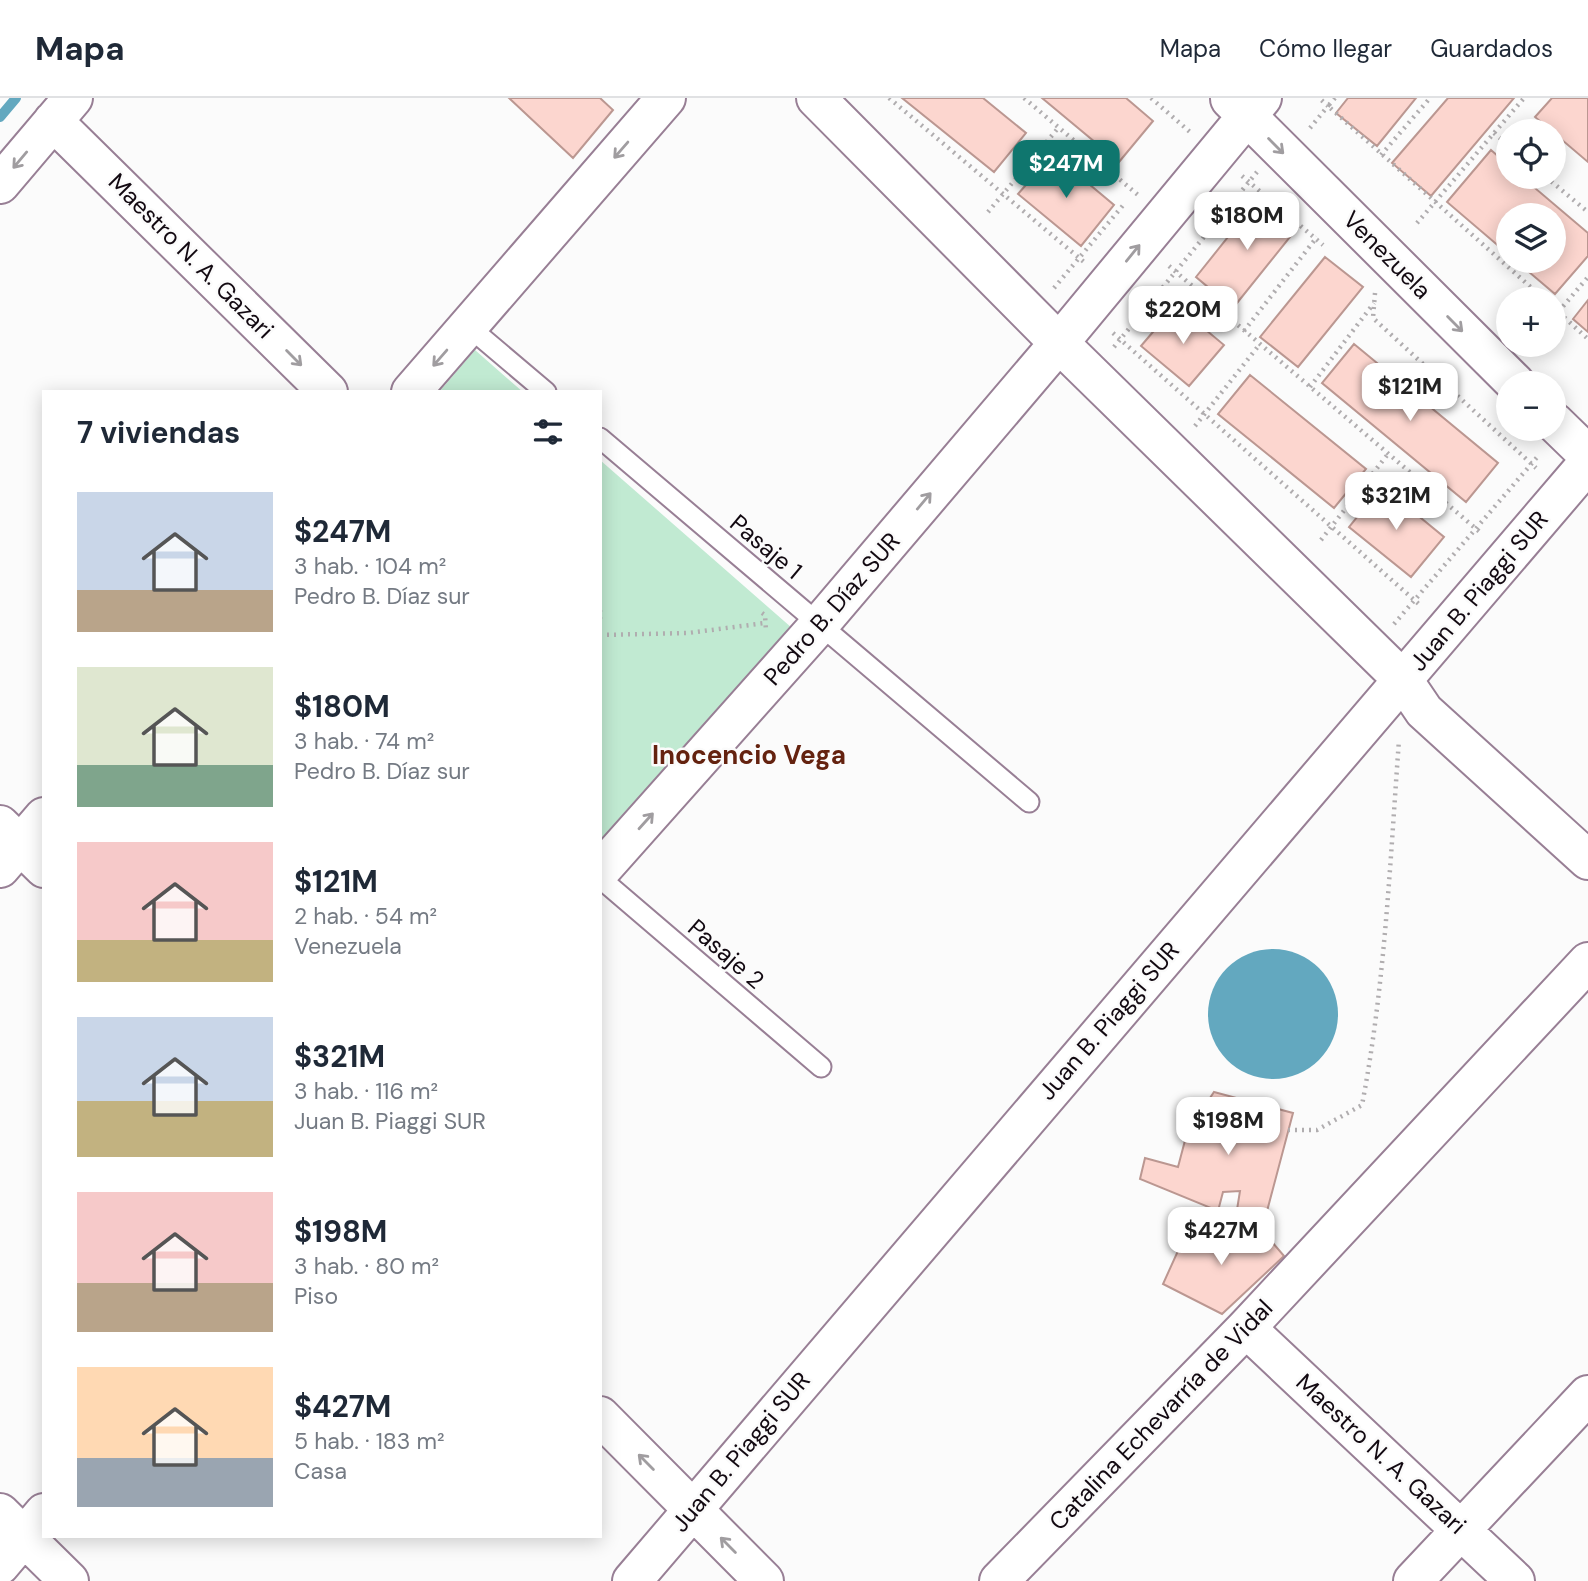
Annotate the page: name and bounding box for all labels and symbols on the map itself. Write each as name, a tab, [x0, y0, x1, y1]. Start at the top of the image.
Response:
one-way arrow	[1268, 137, 1285, 154]
one-way arrow	[613, 140, 629, 158]
pin: $247M	[1017, 140, 1115, 200]
one-way arrow	[13, 151, 29, 169]
street label: Maestro N. A. Gazari	[102, 166, 281, 345]
pin: $180M	[1198, 192, 1296, 252]
street label: Venezuela	[1337, 204, 1438, 305]
one-way arrow	[1125, 244, 1141, 262]
pin: $220M	[1134, 286, 1232, 346]
one-way arrow	[1447, 315, 1464, 332]
one-way arrow	[285, 349, 302, 366]
one-way arrow	[432, 349, 448, 367]
pin: $121M	[1361, 364, 1459, 423]
pin: $321M	[1347, 472, 1445, 532]
one-way arrow	[916, 493, 932, 511]
street label: Juan B. Piaggi SUR	[1402, 504, 1555, 677]
street label: Pasaje 1	[724, 507, 809, 586]
street label: Pedro B. Díaz SUR	[757, 526, 907, 692]
district label: Inocencio Vega	[652, 738, 846, 772]
one-way arrow	[638, 812, 654, 830]
street label: Pasaje 2	[682, 912, 771, 995]
street label: Juan B. Piaggi SUR	[1031, 935, 1186, 1106]
pin: $198M	[1179, 1098, 1277, 1157]
pin: $427M	[1172, 1208, 1270, 1267]
street label: Catalina Echevarría de Vidal	[1042, 1293, 1279, 1537]
street label: Juan B. Piaggi SUR	[664, 1365, 817, 1538]
street label: Maestro N. A. Gazari	[1290, 1367, 1473, 1541]
one-way arrow	[638, 1454, 655, 1471]
one-way arrow	[720, 1536, 737, 1553]

